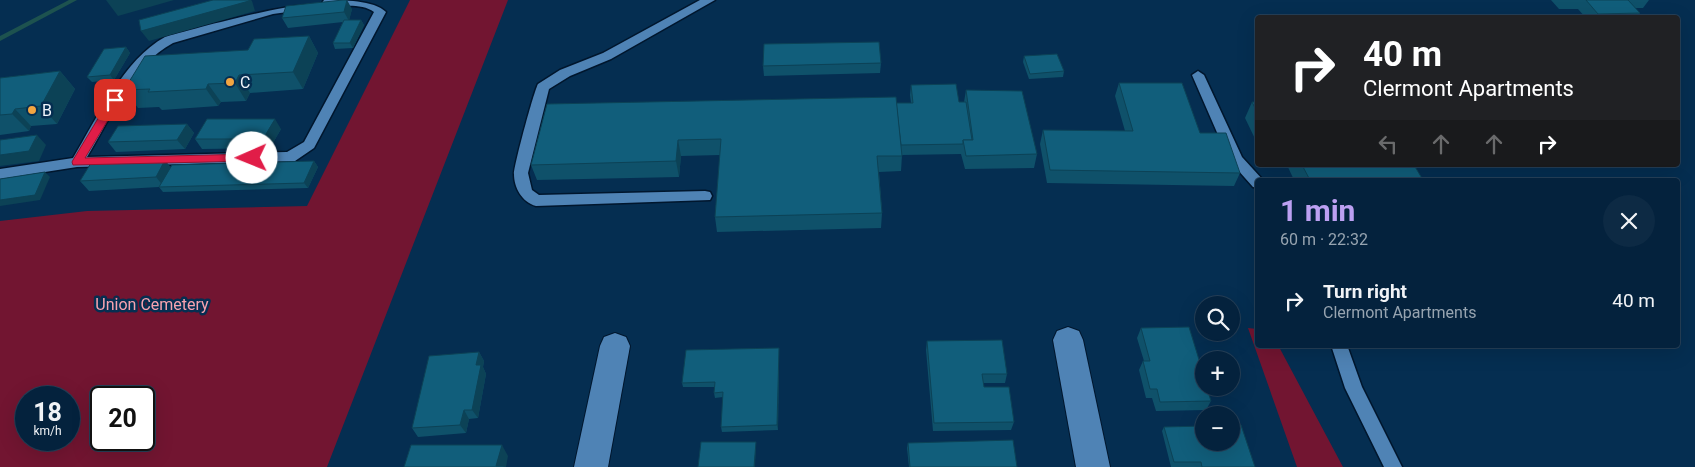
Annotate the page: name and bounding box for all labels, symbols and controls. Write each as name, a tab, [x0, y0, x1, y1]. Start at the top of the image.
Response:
text: 40 m	[1363, 34, 1442, 75]
icon: right	[1280, 35, 1345, 100]
place label: C	[240, 73, 250, 92]
marker: C	[224, 76, 236, 88]
text: Clermont Apartments	[1363, 76, 1574, 101]
pin	[94, 79, 136, 121]
icon: arrive	[101, 86, 129, 114]
place label: B	[42, 101, 52, 120]
marker: B	[26, 104, 38, 116]
icon: left	[1374, 130, 1402, 158]
icon: ahead	[1427, 130, 1455, 158]
icon: ahead	[1480, 130, 1508, 158]
icon: right	[1533, 130, 1561, 158]
position arrow	[225, 131, 277, 183]
text: 1 min	[1280, 193, 1355, 228]
button: close	[1603, 195, 1655, 247]
text: 60 m · 22:32	[1280, 230, 1368, 249]
text: Turn right	[1323, 280, 1407, 303]
icon: right	[1280, 287, 1308, 315]
text: 40 m	[1612, 289, 1655, 312]
park label: Union Cemetery	[95, 295, 209, 314]
map controls	[1195, 296, 1240, 451]
button: search	[1195, 296, 1240, 341]
text: Clermont Apartments	[1323, 303, 1476, 322]
button: +	[1195, 351, 1240, 396]
speed limit sign: 20	[90, 386, 155, 451]
text: 18	[33, 398, 62, 427]
button: −	[1195, 406, 1240, 451]
text: km/h	[33, 424, 62, 438]

